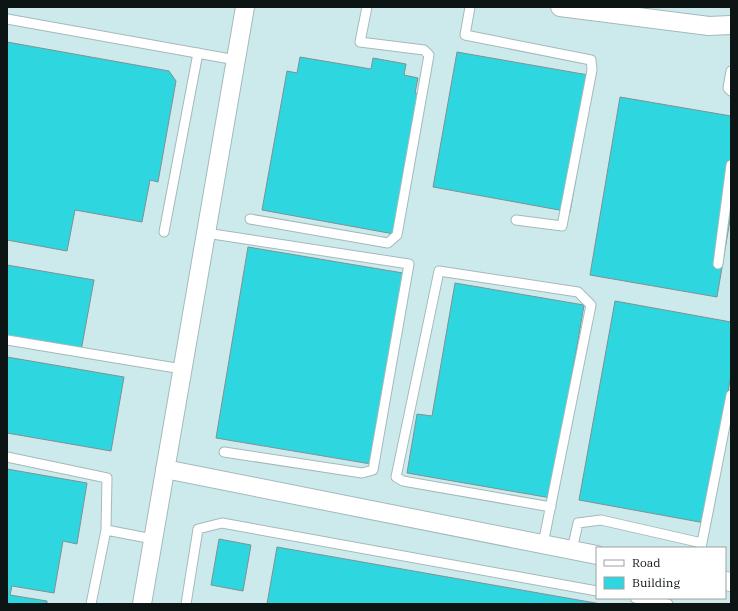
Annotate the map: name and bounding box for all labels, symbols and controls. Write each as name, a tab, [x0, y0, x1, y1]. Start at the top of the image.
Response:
legend	[596, 547, 726, 599]
text: Road	[632, 555, 661, 570]
text: Building	[632, 575, 680, 590]

